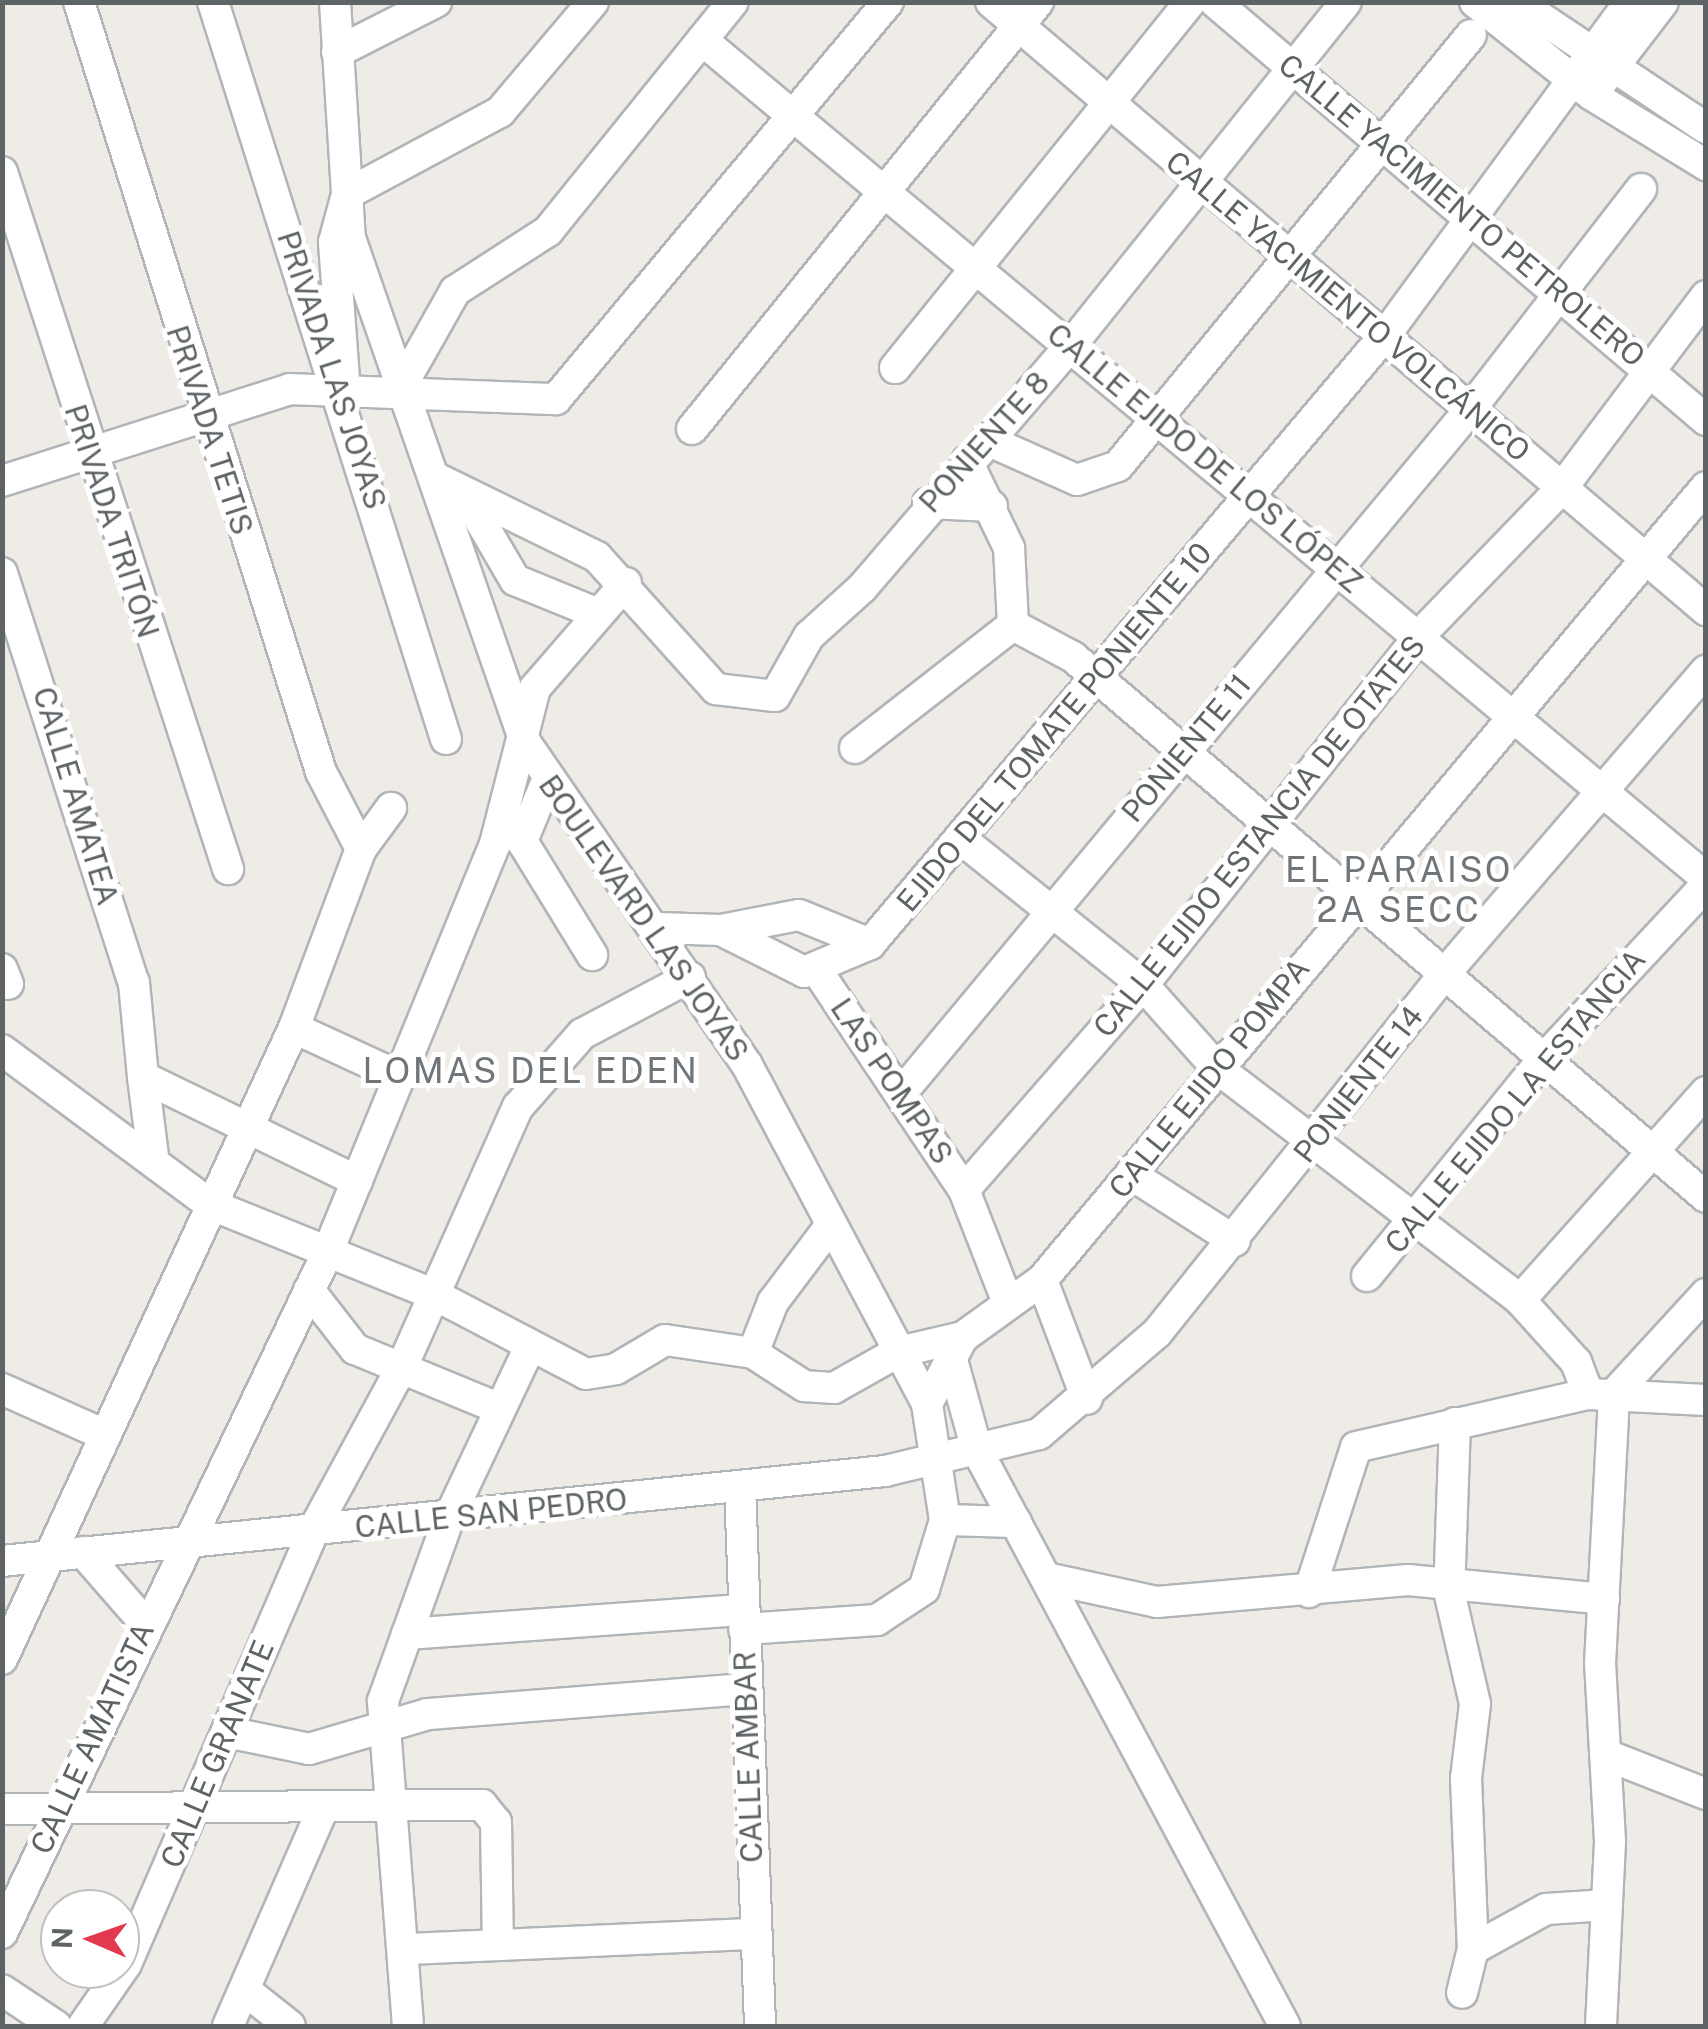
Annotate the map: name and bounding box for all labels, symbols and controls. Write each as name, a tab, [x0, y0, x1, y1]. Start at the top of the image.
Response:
street label: CALLE YACIMIENTO PETROLERO	[1272, 46, 1652, 374]
street label: CALLE YACIMIENTO VOLCÁNICO	[1158, 143, 1538, 469]
street label: PRIVADA LAS JOYAS	[270, 226, 394, 514]
street label: CALLE EJIDO DE LOS LÓPEZ	[1040, 316, 1370, 600]
street label: PRIVADA TETIS	[159, 321, 261, 539]
street label: PONIENTE 8	[911, 364, 1057, 520]
street label: PRIVADA TRITÓN	[57, 400, 167, 642]
street label: EJIDO DEL TOMATE PONIENTE 10	[889, 535, 1219, 919]
street label: CALLE EJIDO ESTANCIA DE OTATES	[1086, 628, 1432, 1044]
street label: PONIENTE 11	[1114, 667, 1258, 829]
street label: CALLE AMATEA	[26, 683, 126, 909]
street label: BOULEVARD LAS JOYAS	[531, 768, 757, 1068]
district label: EL PARAISO 2A SECC	[1285, 849, 1513, 931]
street label: CALLE EJIDO LA ESTANCIA	[1377, 942, 1653, 1260]
street label: CALLE EJIDO POMPA	[1101, 951, 1317, 1205]
street label: LAS POMPAS	[823, 991, 961, 1171]
street label: PONIENTE 14	[1286, 999, 1430, 1169]
district label: LOMAS DEL EDEN	[363, 1050, 699, 1092]
street label: CALLE SAN PEDRO	[353, 1481, 629, 1545]
street label: CALLE AMATISTA	[23, 1617, 161, 1859]
street label: CALLE GRANATE	[153, 1635, 281, 1873]
street label: CALLE AMBAR	[726, 1651, 770, 1863]
north arrow	[40, 1889, 140, 1989]
text: N	[45, 1926, 78, 1950]

